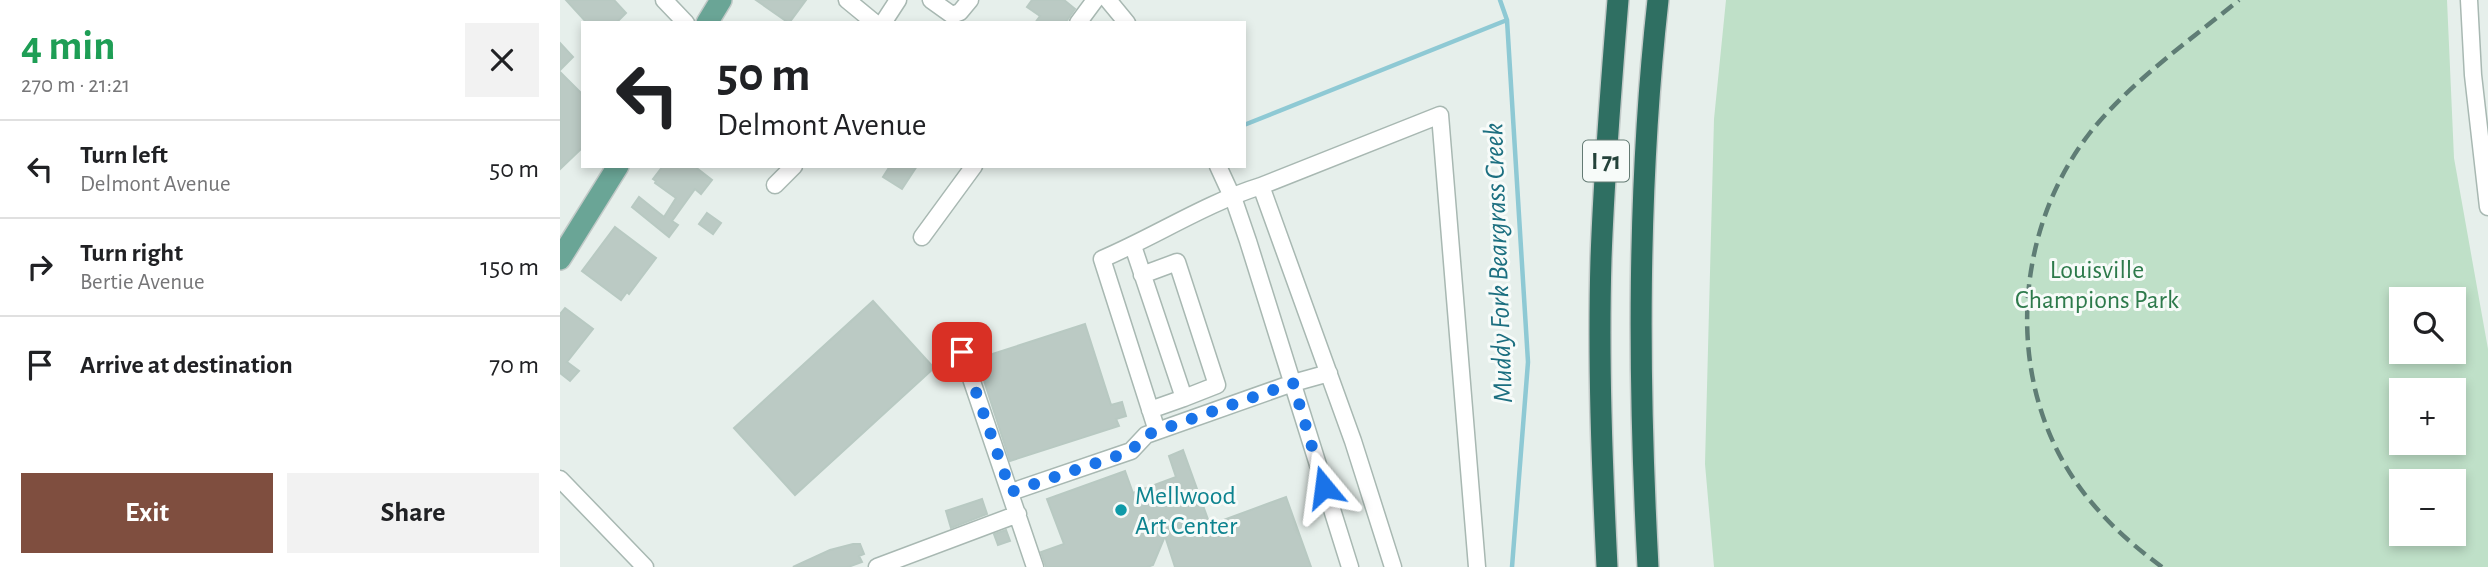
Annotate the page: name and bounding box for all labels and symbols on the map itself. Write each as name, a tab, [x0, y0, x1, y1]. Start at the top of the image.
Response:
water label: Muddy Fork Beargrass Creek	[1480, 122, 1518, 404]
road number: I 71	[1583, 140, 1629, 182]
park label: Louisville Champions Park	[2015, 257, 2179, 313]
pin	[932, 322, 992, 382]
position arrow	[1287, 450, 1361, 524]
place label: Mellwood Art Center	[1135, 483, 1238, 539]
marker: Mellwood Art Center	[1113, 502, 1129, 518]

